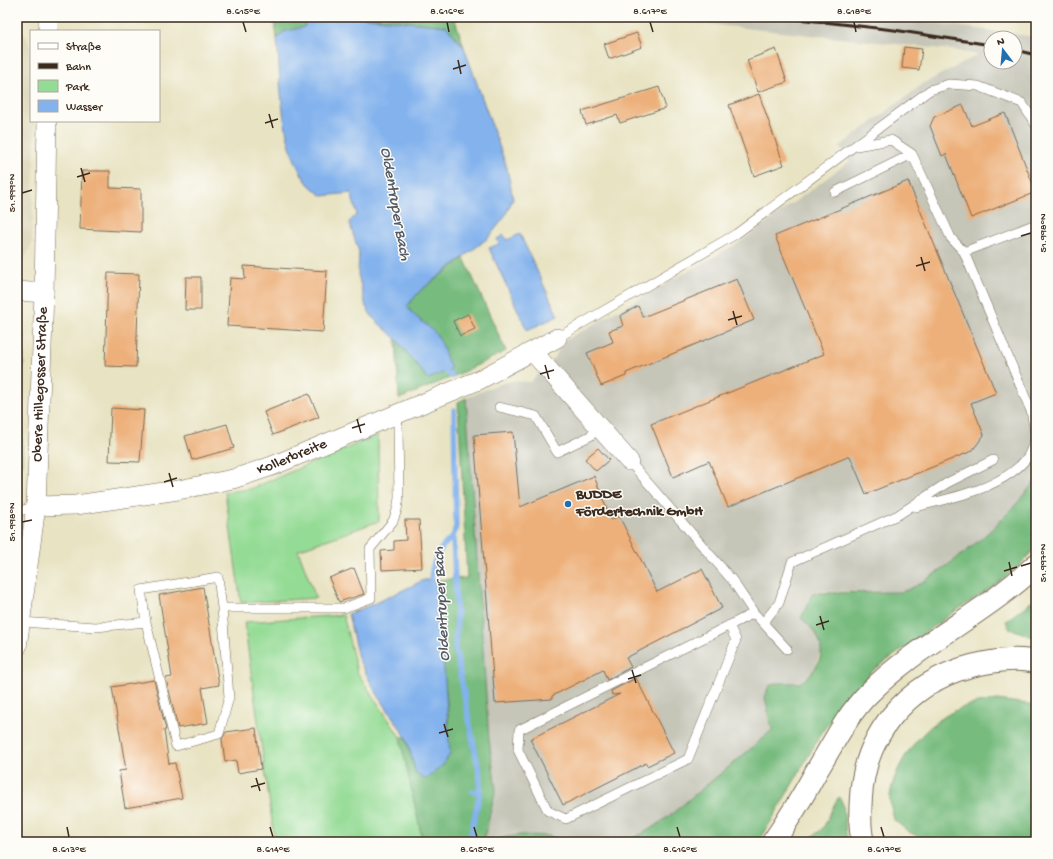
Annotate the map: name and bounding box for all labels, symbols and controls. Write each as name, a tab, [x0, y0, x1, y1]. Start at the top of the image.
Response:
text: 8.615°E	[226, 6, 261, 18]
text: 8.616°E	[430, 6, 465, 18]
text: 8.617°E	[633, 6, 668, 18]
text: 8.618°E	[837, 6, 872, 18]
legend	[30, 30, 160, 122]
north arrow	[983, 30, 1023, 70]
text: N	[996, 36, 1006, 49]
text: Straße	[66, 41, 102, 55]
text: Bahn	[65, 61, 91, 75]
text: Park	[65, 81, 91, 95]
text: Wasser	[66, 101, 104, 115]
water label: Oldentruper Bach	[375, 146, 413, 263]
text: 51.999°N	[7, 173, 19, 212]
text: 51.998°N	[1038, 213, 1050, 252]
street label: Obere Hillegosser Straße	[29, 306, 52, 462]
street label: Kollerbreite	[255, 435, 330, 479]
place label: BUDDE Fördertechnik GmbH	[575, 486, 703, 521]
marker: BUDDE Fördertechnik GmbH	[563, 499, 573, 509]
text: 51.998°N	[7, 502, 19, 541]
text: 51.997°N	[1038, 543, 1050, 582]
water label: Oldentruper Bach	[430, 546, 455, 662]
text: 8.613°E	[52, 844, 87, 856]
text: 8.614°E	[256, 844, 290, 856]
text: 8.615°E	[460, 844, 495, 856]
text: 8.616°E	[663, 844, 698, 856]
text: 8.617°E	[867, 844, 902, 856]

